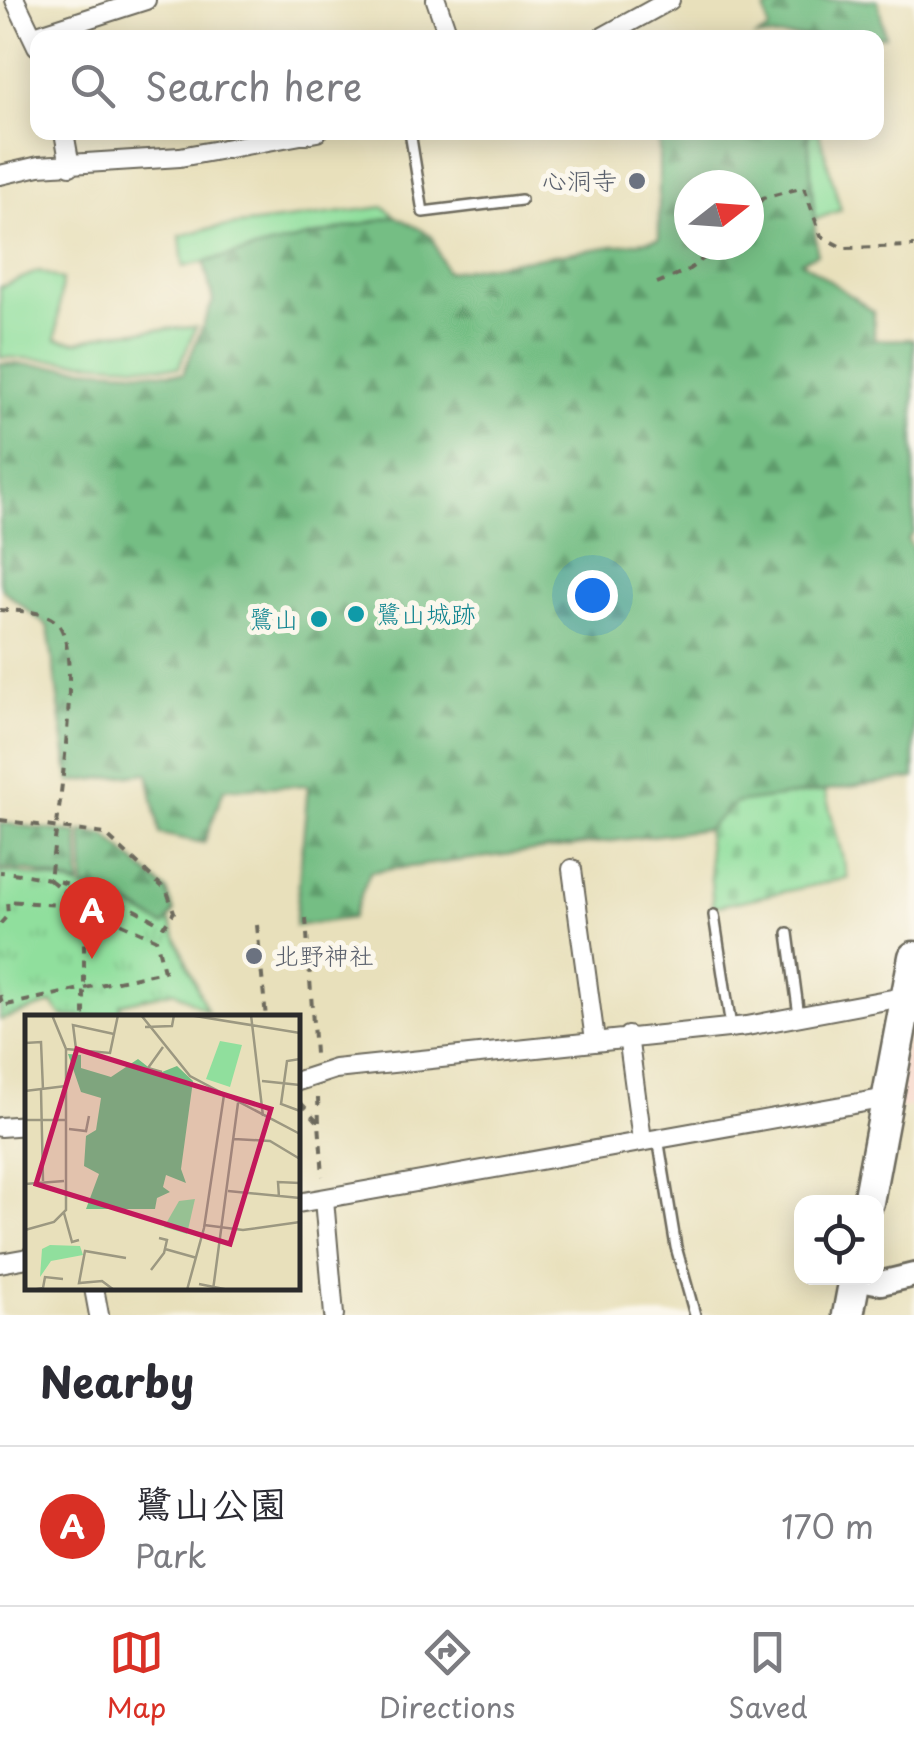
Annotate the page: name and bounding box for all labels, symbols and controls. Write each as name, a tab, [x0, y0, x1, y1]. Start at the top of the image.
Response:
search box	[30, 30, 884, 140]
text: Search here	[145, 57, 362, 114]
icon: search	[65, 58, 120, 113]
place label: 心洞寺	[542, 161, 617, 199]
marker: 心洞寺	[626, 170, 648, 192]
north arrow	[674, 170, 764, 260]
your location	[567, 570, 618, 621]
place label: 鷺山城跡	[376, 594, 476, 632]
place label: 鷺山	[249, 599, 299, 637]
marker: 鷺山城跡	[345, 603, 367, 625]
marker: 鷺山	[308, 608, 330, 630]
pin: A	[59, 876, 124, 959]
place label: 北野神社	[274, 936, 374, 974]
marker: 北野神社	[243, 945, 265, 967]
inset map	[25, 1015, 300, 1290]
map controls	[794, 1195, 884, 1285]
button: locate	[794, 1195, 884, 1285]
text: Nearby	[40, 1349, 194, 1412]
text: 鷺山公園	[135, 1474, 287, 1531]
text: A	[60, 1502, 85, 1550]
text: 170 m	[781, 1502, 874, 1550]
text: Park	[135, 1531, 207, 1579]
tab: Map	[106, 1625, 166, 1728]
tab: Directions	[379, 1625, 515, 1728]
tab: Saved	[728, 1625, 808, 1728]

